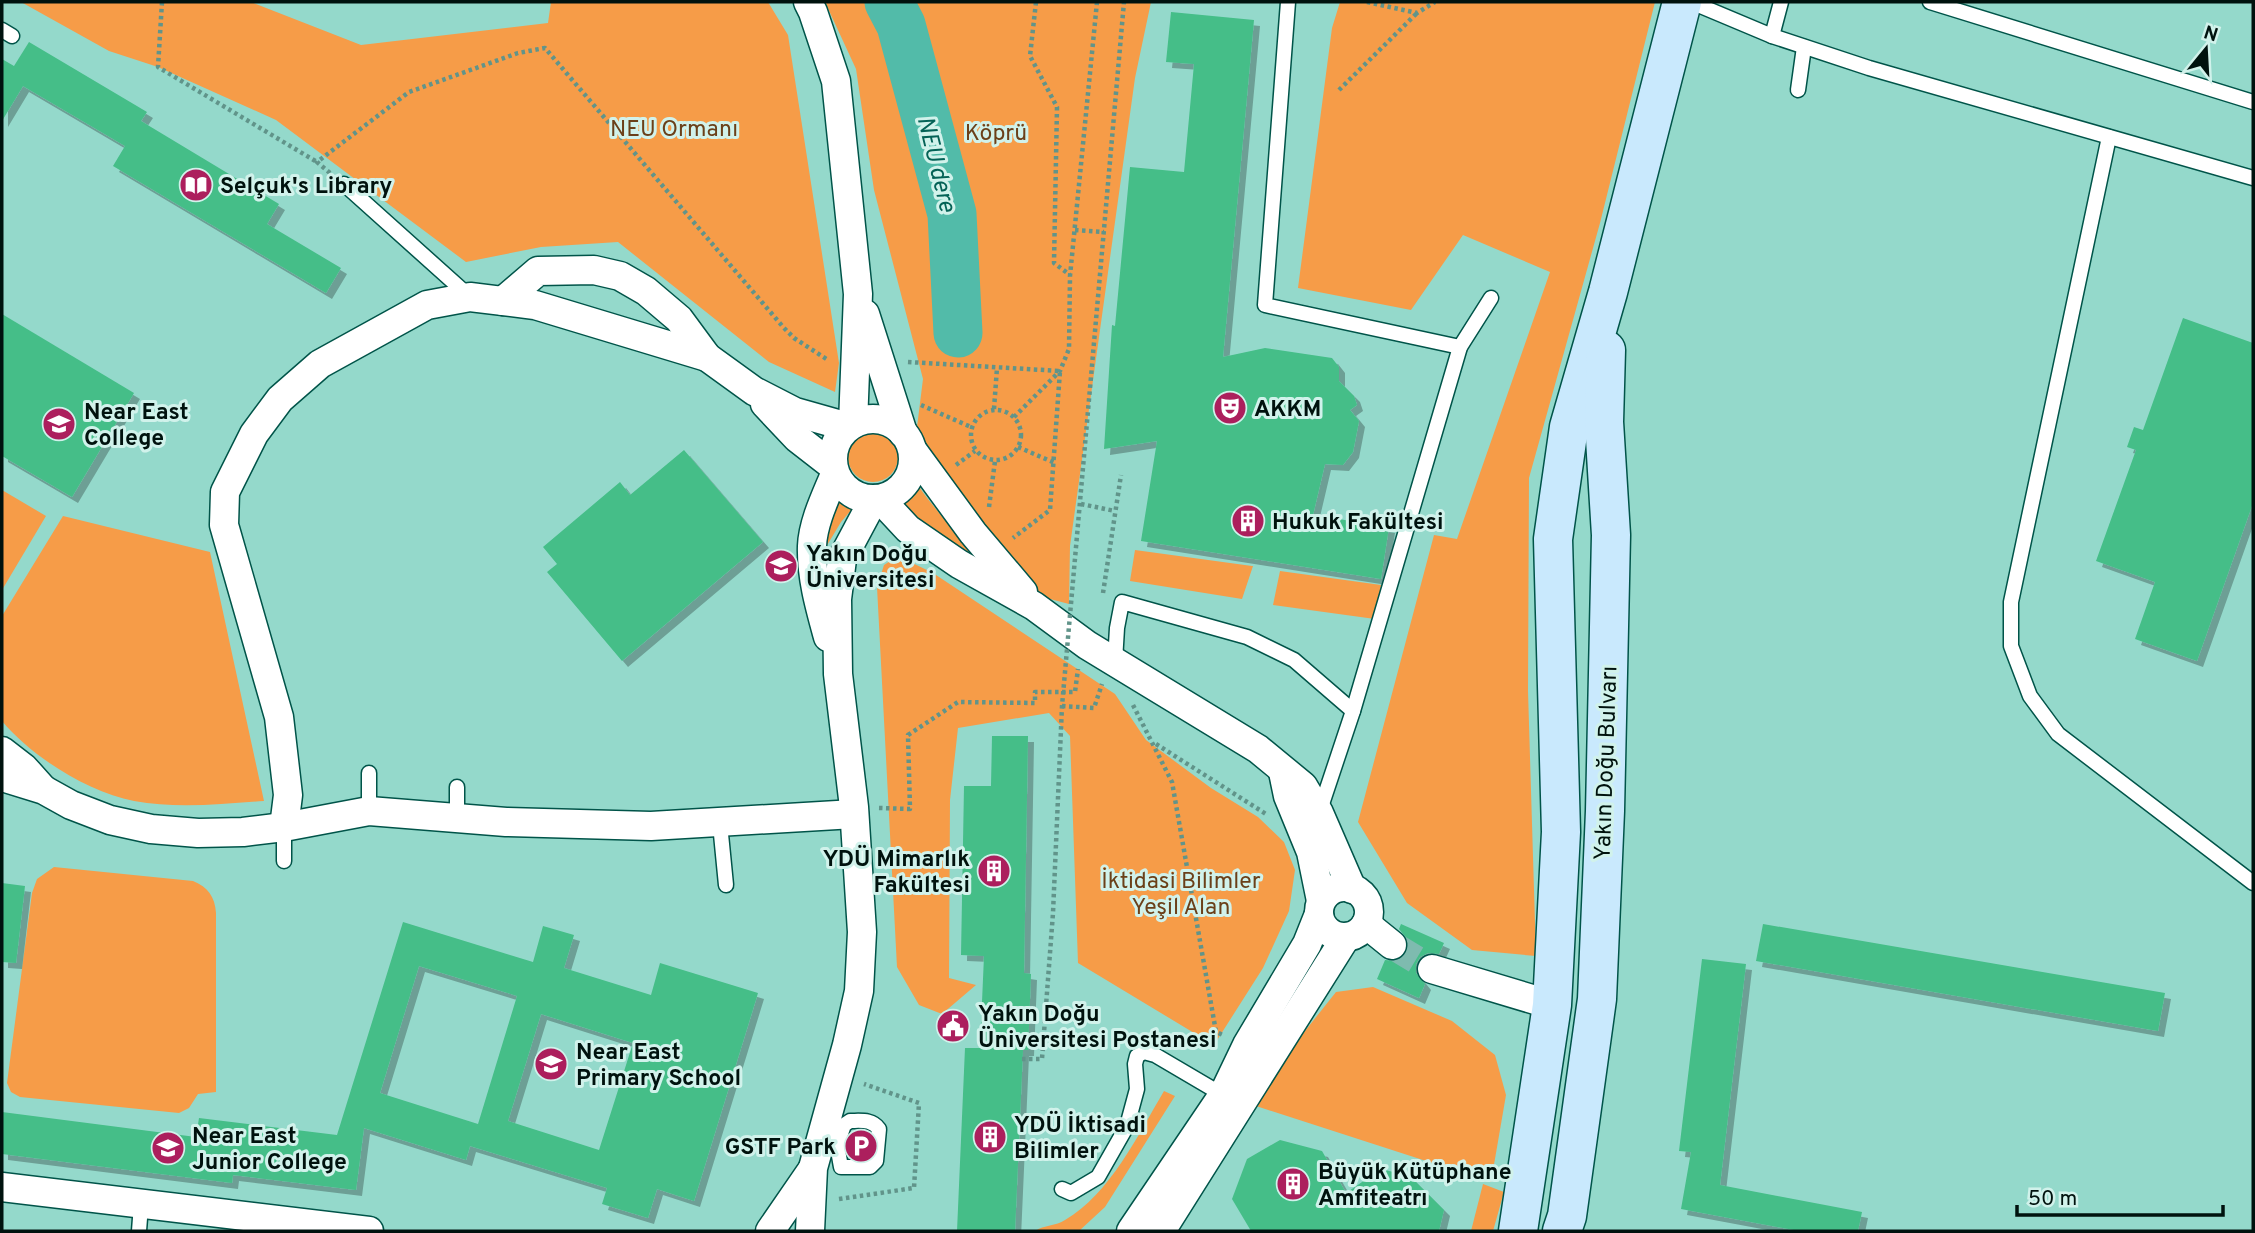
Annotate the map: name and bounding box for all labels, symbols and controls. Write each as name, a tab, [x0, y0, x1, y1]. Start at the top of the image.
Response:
north arrow	[2171, 14, 2241, 84]
text: N	[2200, 21, 2221, 48]
water label: NEU dere	[909, 113, 962, 216]
park label: NEU Ormanı	[610, 116, 738, 145]
park label: Köprü	[965, 120, 1027, 149]
library icon: Selçuk's Library	[177, 166, 215, 204]
place label: Selçuk's Library	[220, 173, 392, 202]
theatre icon: AKKM	[1211, 389, 1249, 427]
place label: AKKM	[1254, 396, 1321, 425]
place label: Near East College	[84, 399, 189, 454]
school or university icon: Near East College	[40, 405, 78, 443]
building icon: Hukuk Fakültesi	[1229, 502, 1267, 540]
place label: Hukuk Fakültesi	[1272, 509, 1444, 538]
place label: Yakın Doğu Üniversitesi	[806, 541, 934, 596]
school or university icon: Yakın Doğu Üniversitesi	[762, 547, 800, 585]
street label: Yakın Doğu Bulvarı	[1590, 665, 1625, 861]
place label: YDÜ Mimarlık Fakültesi	[823, 844, 970, 901]
building icon: YDÜ Mimarlık Fakültesi	[975, 852, 1013, 890]
park label: İktidasi Bilimler Yeşil Alan	[1101, 867, 1261, 923]
place label: Yakın Doğu Üniversitesi Postanesi	[978, 1001, 1216, 1056]
public building icon: Yakın Doğu Üniversitesi Postanesi	[934, 1007, 972, 1045]
place label: Near East Primary School	[576, 1039, 741, 1094]
school or university icon: Near East Primary School	[532, 1045, 570, 1083]
place label: YDÜ İktisadi Bilimler	[1014, 1110, 1146, 1167]
building icon: YDÜ İktisadi Bilimler	[971, 1118, 1009, 1156]
place label: Near East Junior College	[192, 1123, 347, 1178]
parking icon: GSTF Park	[842, 1127, 880, 1165]
school or university icon: Near East Junior College	[149, 1129, 187, 1167]
place label: GSTF Park	[725, 1134, 836, 1163]
place label: Büyük Kütüphane Amfiteatrı	[1318, 1159, 1512, 1214]
building icon: Büyük Kütüphane Amfiteatrı	[1274, 1165, 1312, 1203]
scale bar	[2017, 1174, 2224, 1218]
text: 50 m	[2028, 1186, 2077, 1213]

